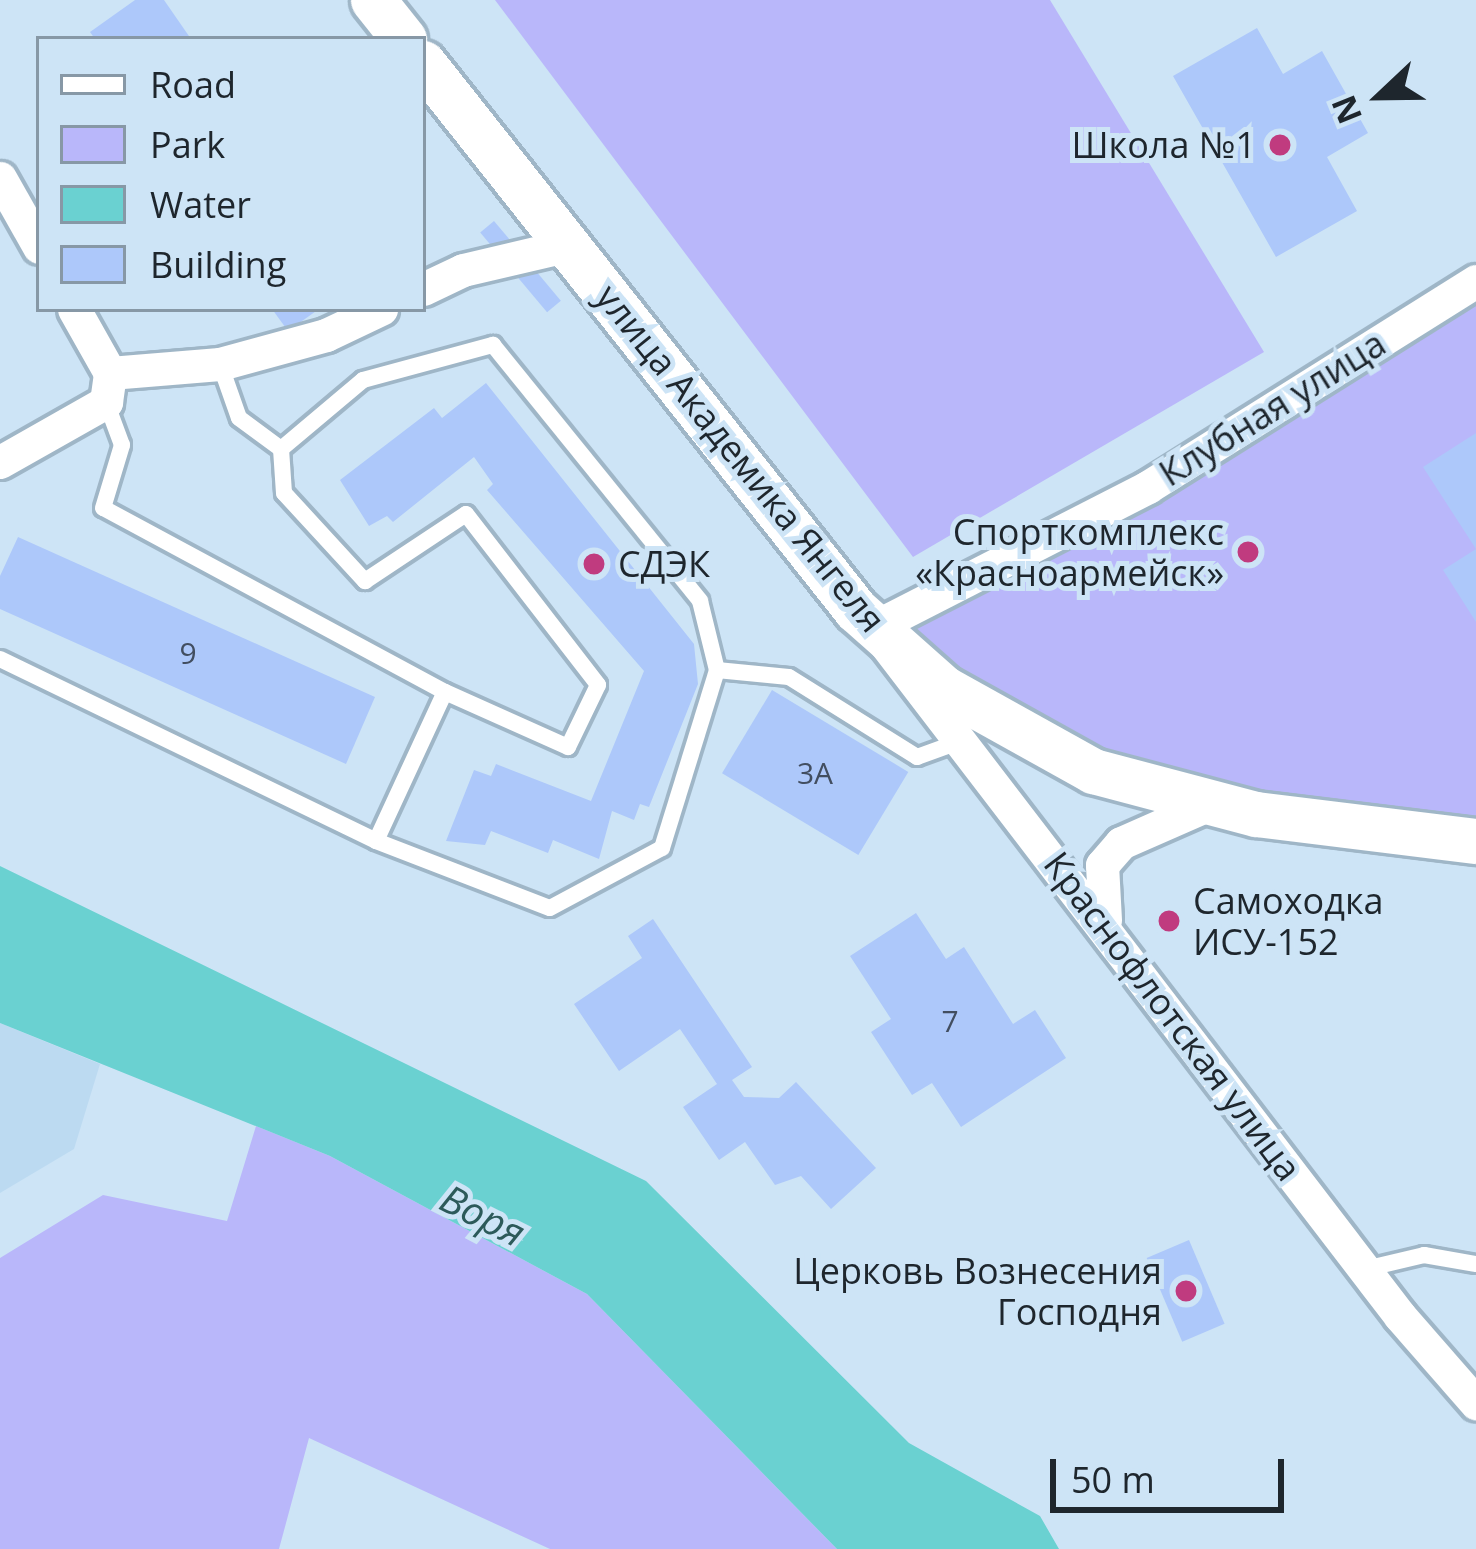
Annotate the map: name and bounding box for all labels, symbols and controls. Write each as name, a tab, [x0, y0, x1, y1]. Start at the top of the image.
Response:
legend	[36, 36, 426, 312]
north arrow	[1320, 36, 1440, 156]
text: Road	[150, 60, 236, 109]
text: N	[1320, 89, 1372, 131]
text: Park	[150, 120, 225, 169]
place label: Школа №1	[1071, 123, 1256, 167]
marker: Школа №1	[1267, 132, 1293, 158]
text: Water	[150, 180, 251, 229]
text: Building	[150, 240, 286, 289]
street label: улица Академика Янгеля	[587, 275, 895, 641]
street label: Клубная улица	[1151, 321, 1393, 495]
place label: Спорткомплекс «Красноармейск»	[915, 509, 1224, 594]
marker: Спорткомплекс «Красноармейск»	[1235, 539, 1261, 565]
place label: СДЭК	[618, 542, 710, 586]
marker: СДЭК	[581, 551, 607, 577]
house number: 9	[179, 635, 197, 671]
house number: 3А	[797, 755, 833, 791]
street label: Краснофлотская улица	[1035, 843, 1311, 1189]
place label: Самоходка ИСУ-152	[1193, 878, 1384, 963]
marker: Самоходка ИСУ-152	[1156, 908, 1182, 934]
house number: 7	[941, 1003, 959, 1039]
water label: Воря	[433, 1174, 533, 1256]
place label: Церковь Вознесения Господня	[793, 1248, 1162, 1333]
marker: Церковь Вознесения Господня	[1173, 1278, 1199, 1304]
scale bar	[1056, 1435, 1290, 1509]
text: 50 m	[1071, 1455, 1155, 1504]

